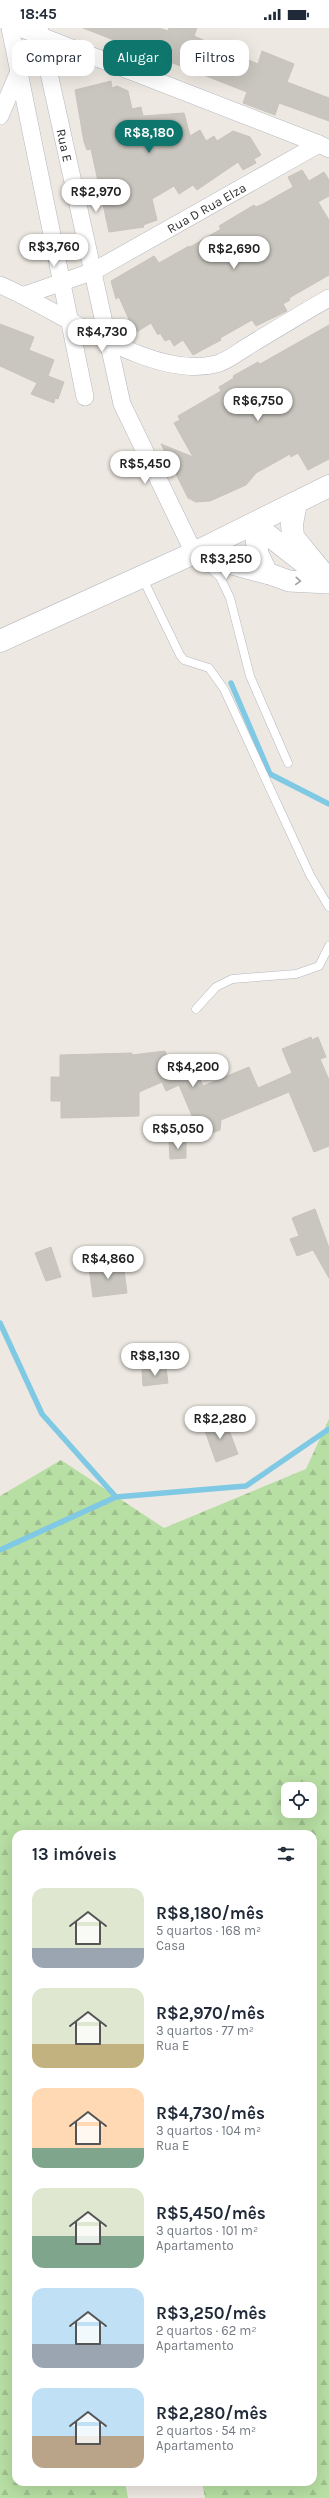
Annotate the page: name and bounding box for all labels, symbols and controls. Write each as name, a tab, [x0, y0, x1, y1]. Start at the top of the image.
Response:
text: 18:45	[20, 5, 57, 23]
chip: Comprar	[12, 40, 95, 76]
chip: Alugar	[103, 40, 172, 76]
chip: Filtros	[180, 40, 249, 76]
pin: R$8,180	[112, 120, 186, 154]
text: R$8,180	[124, 125, 174, 140]
street label: Rua E	[53, 127, 75, 163]
pin: R$2,970	[59, 179, 133, 213]
street label: Rua D Rua Elza	[164, 180, 249, 236]
text: R$2,970	[70, 184, 122, 199]
pin: R$3,760	[17, 234, 91, 268]
pin: R$2,690	[197, 236, 271, 270]
text: R$3,760	[28, 239, 80, 254]
text: R$2,690	[208, 241, 260, 256]
pin: R$4,730	[65, 319, 139, 353]
text: R$4,730	[76, 324, 128, 339]
pin: R$6,750	[221, 388, 295, 422]
text: R$6,750	[233, 393, 283, 408]
pin: R$5,450	[108, 451, 182, 485]
text: R$5,450	[119, 456, 171, 471]
pin: R$3,250	[189, 546, 263, 580]
text: R$3,250	[200, 551, 252, 566]
one-way arrow	[295, 577, 301, 586]
pin: R$4,200	[156, 1054, 230, 1088]
text: R$4,200	[167, 1059, 219, 1074]
pin: R$5,050	[141, 1116, 215, 1150]
text: R$5,050	[152, 1121, 204, 1136]
pin: R$4,860	[71, 1246, 145, 1280]
text: R$4,860	[82, 1251, 134, 1266]
pin: R$8,130	[118, 1343, 192, 1377]
text: R$8,130	[130, 1348, 180, 1363]
pin: R$2,280	[183, 1406, 257, 1440]
text: R$2,280	[194, 1411, 246, 1426]
map controls	[281, 1782, 317, 1818]
button: locate	[281, 1782, 317, 1818]
icon: filters	[275, 1843, 297, 1865]
text: 13 imóveis	[32, 1844, 117, 1864]
text: R$8,180/mês	[156, 1903, 264, 1923]
icon: home	[64, 1904, 112, 1952]
text: 5 quartos · 168 m²	[156, 1923, 261, 1938]
text: Casa	[156, 1938, 185, 1953]
text: R$2,970/mês	[156, 2003, 265, 2023]
icon: home	[64, 2004, 112, 2052]
text: 3 quartos · 77 m²	[156, 2023, 254, 2038]
text: Rua E	[156, 2038, 189, 2053]
text: R$4,730/mês	[156, 2103, 265, 2123]
icon: home	[64, 2104, 112, 2152]
text: 3 quartos · 104 m²	[156, 2123, 261, 2138]
text: Rua E	[156, 2138, 189, 2153]
text: R$5,450/mês	[156, 2203, 266, 2223]
icon: home	[64, 2204, 112, 2252]
text: 3 quartos · 101 m²	[156, 2223, 258, 2238]
text: Apartamento	[156, 2238, 234, 2253]
text: R$3,250/mês	[156, 2303, 267, 2323]
icon: home	[64, 2304, 112, 2352]
text: 2 quartos · 62 m²	[156, 2323, 257, 2338]
text: Apartamento	[156, 2338, 234, 2353]
text: R$2,280/mês	[156, 2403, 267, 2423]
icon: home	[64, 2404, 112, 2452]
text: 2 quartos · 54 m²	[156, 2423, 256, 2438]
text: Apartamento	[156, 2438, 234, 2453]

